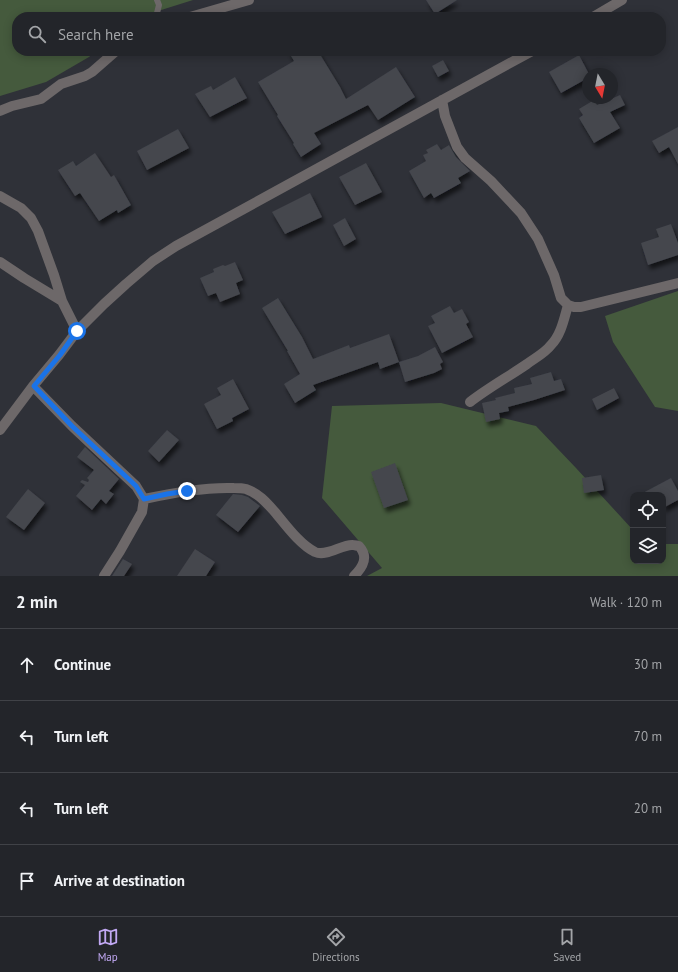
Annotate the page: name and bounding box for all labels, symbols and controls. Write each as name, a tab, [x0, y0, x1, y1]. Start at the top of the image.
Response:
search box	[12, 12, 666, 56]
icon: search	[26, 23, 48, 45]
text: Search here	[58, 25, 134, 44]
north arrow	[582, 68, 618, 104]
route start	[68, 322, 86, 340]
route end	[178, 482, 196, 500]
map controls	[630, 492, 666, 564]
button: locate	[630, 492, 666, 528]
button: layers	[630, 528, 666, 564]
text: 2 min	[16, 591, 57, 613]
text: Walk · 120 m	[590, 594, 662, 611]
icon: ahead	[16, 654, 38, 676]
text: Continue	[54, 655, 111, 674]
text: 30 m	[634, 656, 662, 673]
icon: left	[16, 726, 38, 748]
text: Turn left	[54, 727, 108, 746]
text: 70 m	[634, 728, 662, 745]
icon: left	[16, 798, 38, 820]
text: Turn left	[54, 799, 108, 818]
text: 20 m	[634, 800, 662, 817]
icon: arrive	[16, 870, 38, 892]
text: Arrive at destination	[54, 871, 185, 890]
tab: Map	[97, 926, 119, 964]
tab: Directions	[312, 926, 360, 964]
tab: Saved	[553, 926, 581, 964]

